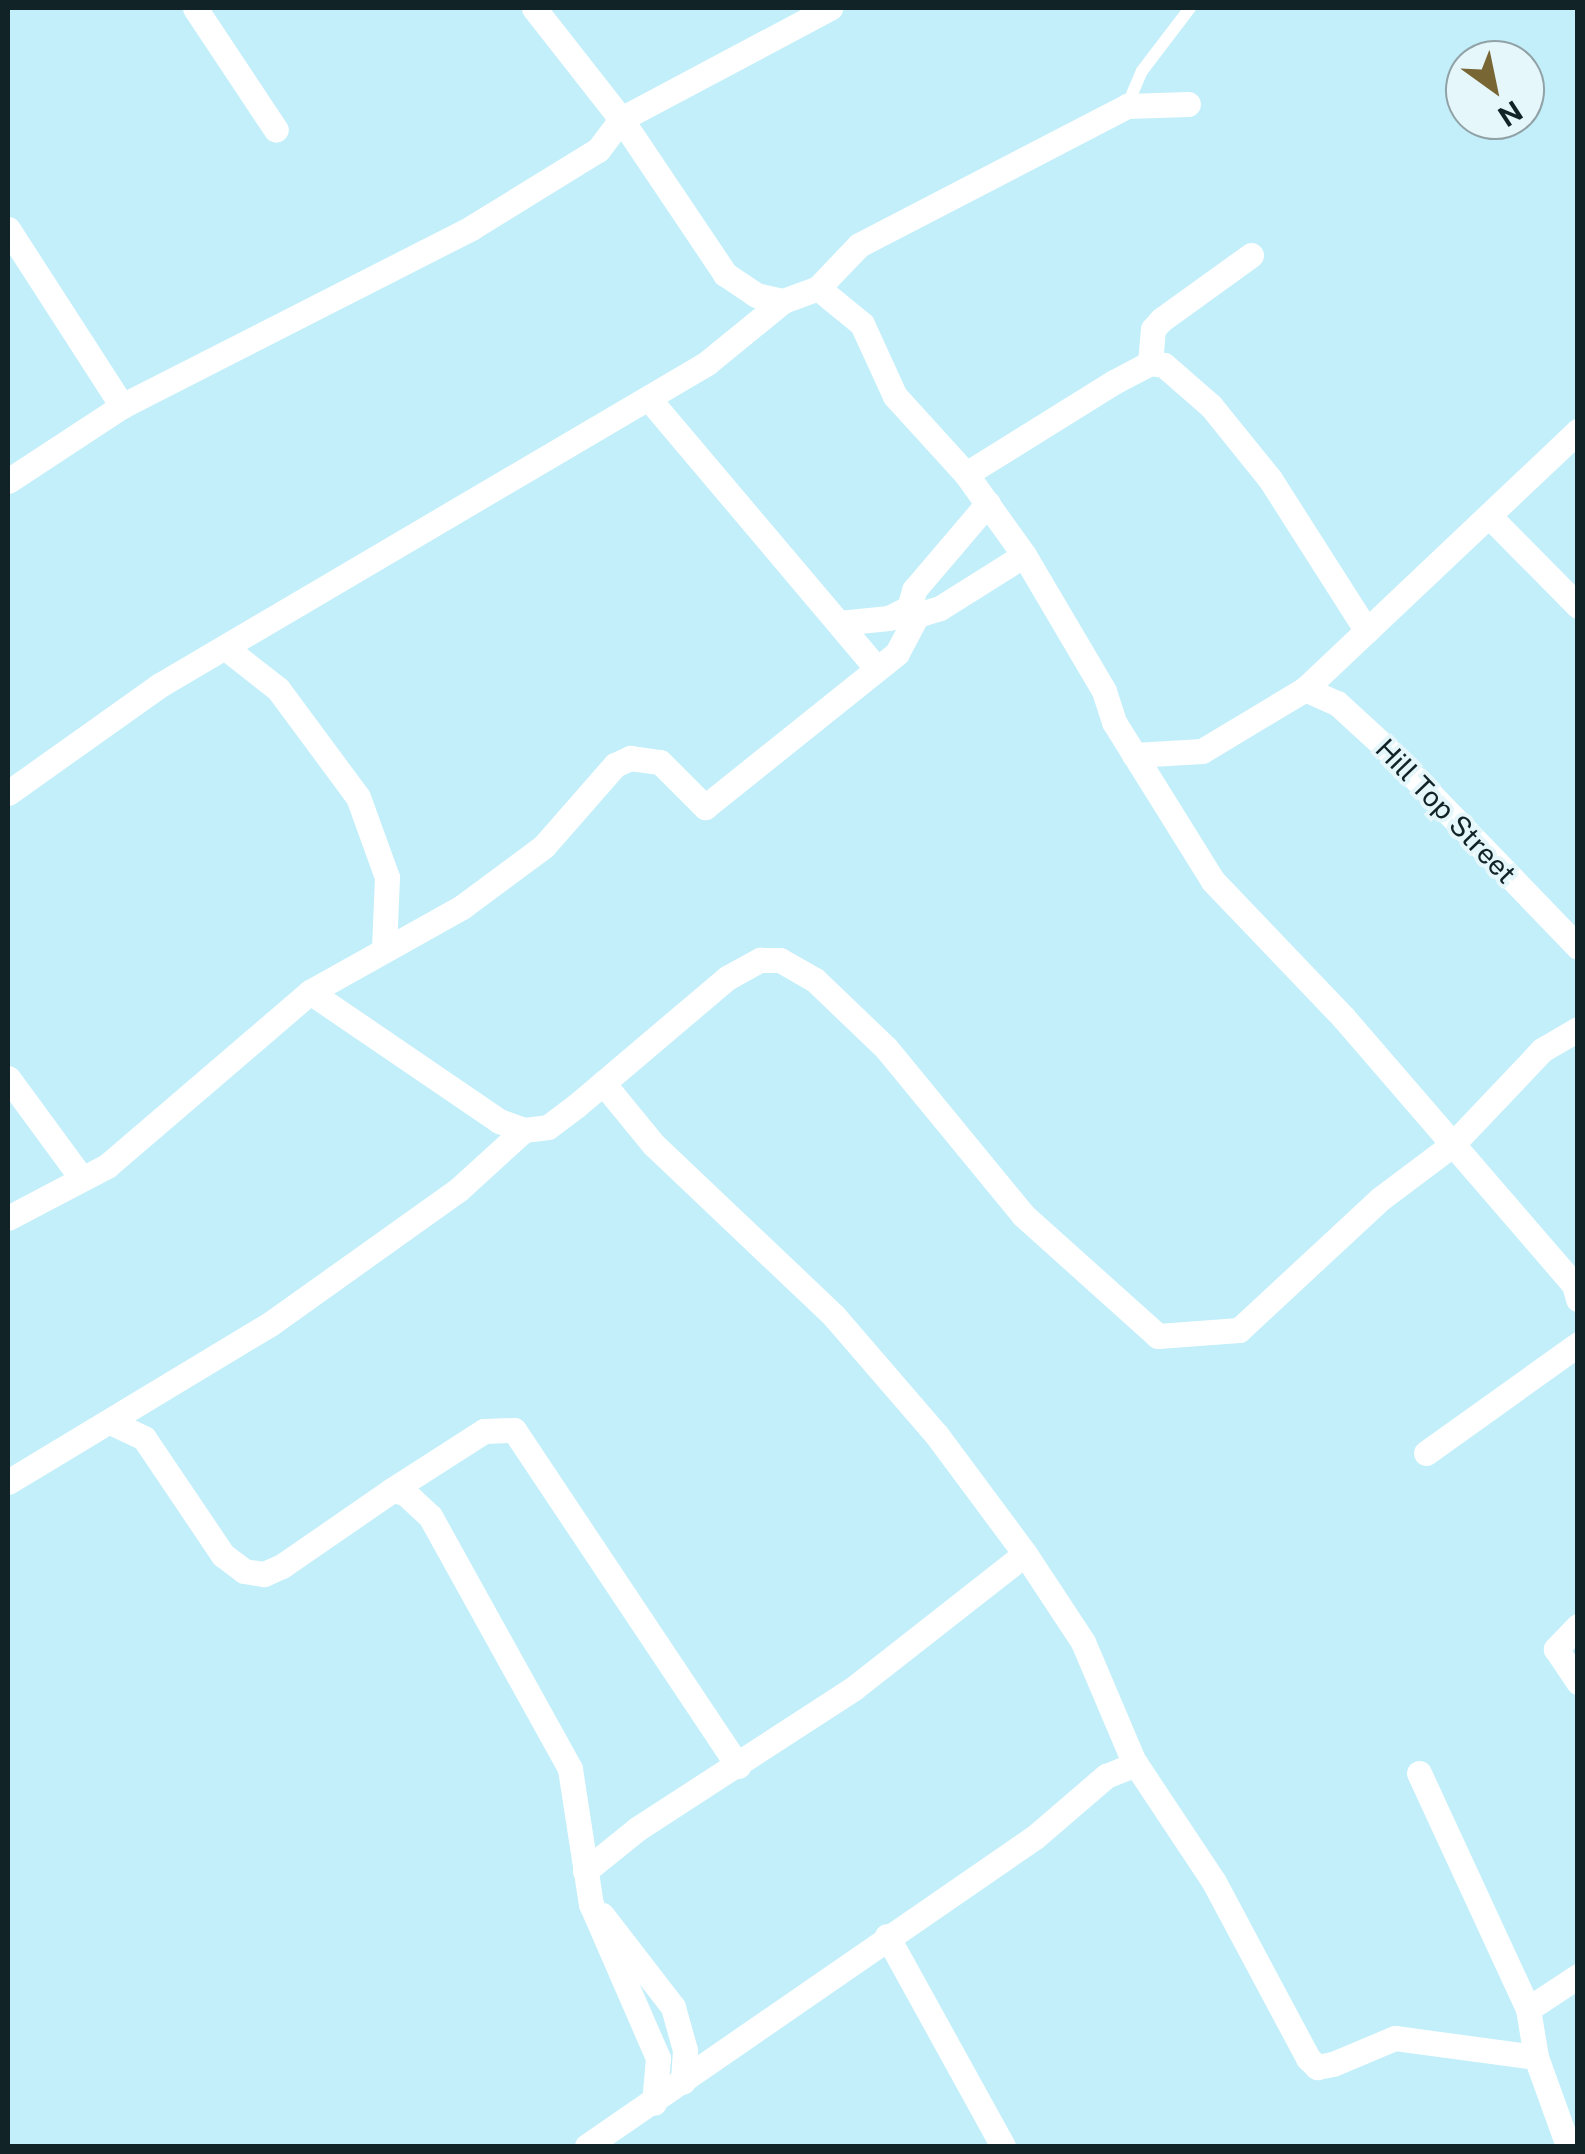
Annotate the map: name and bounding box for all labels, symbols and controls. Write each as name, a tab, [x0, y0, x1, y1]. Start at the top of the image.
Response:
north arrow	[1445, 40, 1545, 140]
text: N	[1492, 94, 1529, 134]
street label: Hill Top Street	[1369, 732, 1523, 890]

